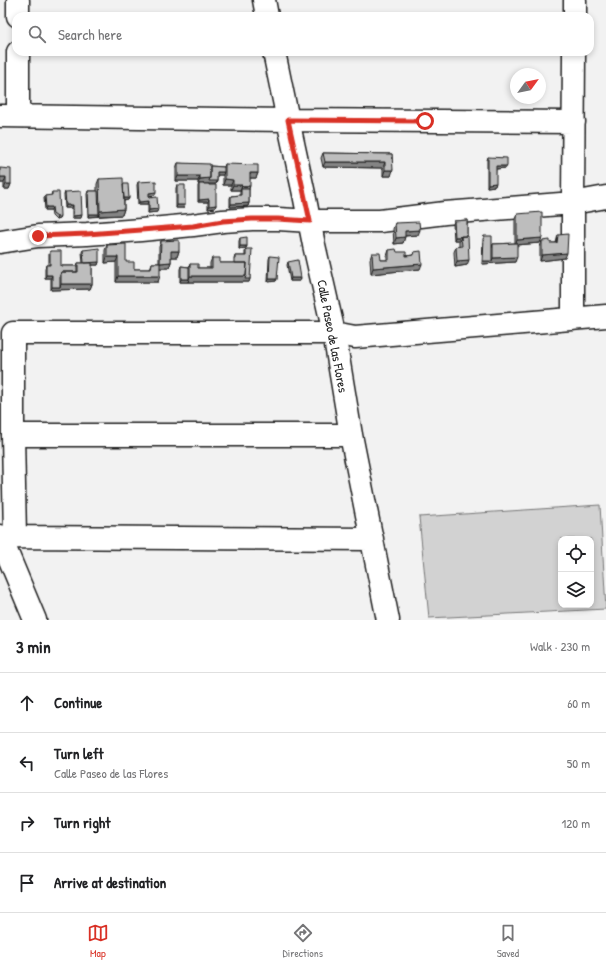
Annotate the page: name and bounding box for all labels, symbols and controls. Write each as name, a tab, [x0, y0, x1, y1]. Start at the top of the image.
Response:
search box	[12, 12, 594, 56]
icon: search	[26, 23, 48, 45]
text: Search here	[58, 24, 122, 45]
north arrow	[510, 68, 546, 104]
route start	[416, 112, 434, 130]
route end	[29, 227, 47, 245]
street label: Calle Paseo de las Flores	[313, 278, 353, 394]
map controls	[558, 536, 594, 608]
button: locate	[558, 536, 594, 572]
button: layers	[558, 572, 594, 608]
text: 3 min	[16, 635, 51, 658]
text: Walk · 230 m	[530, 637, 590, 655]
icon: ahead	[16, 692, 38, 714]
text: Continue	[54, 692, 102, 713]
text: 60 m	[567, 694, 590, 712]
text: Turn left	[54, 743, 104, 764]
icon: left	[16, 752, 38, 774]
text: 50 m	[567, 754, 590, 772]
text: Calle Paseo de las Flores	[54, 764, 168, 782]
icon: right	[16, 812, 38, 834]
text: Turn right	[54, 812, 110, 833]
text: 120 m	[562, 814, 590, 832]
icon: arrive	[16, 872, 38, 894]
text: Arrive at destination	[54, 872, 166, 893]
tab: Map	[87, 922, 109, 960]
tab: Directions	[283, 922, 323, 960]
tab: Saved	[497, 922, 519, 960]

